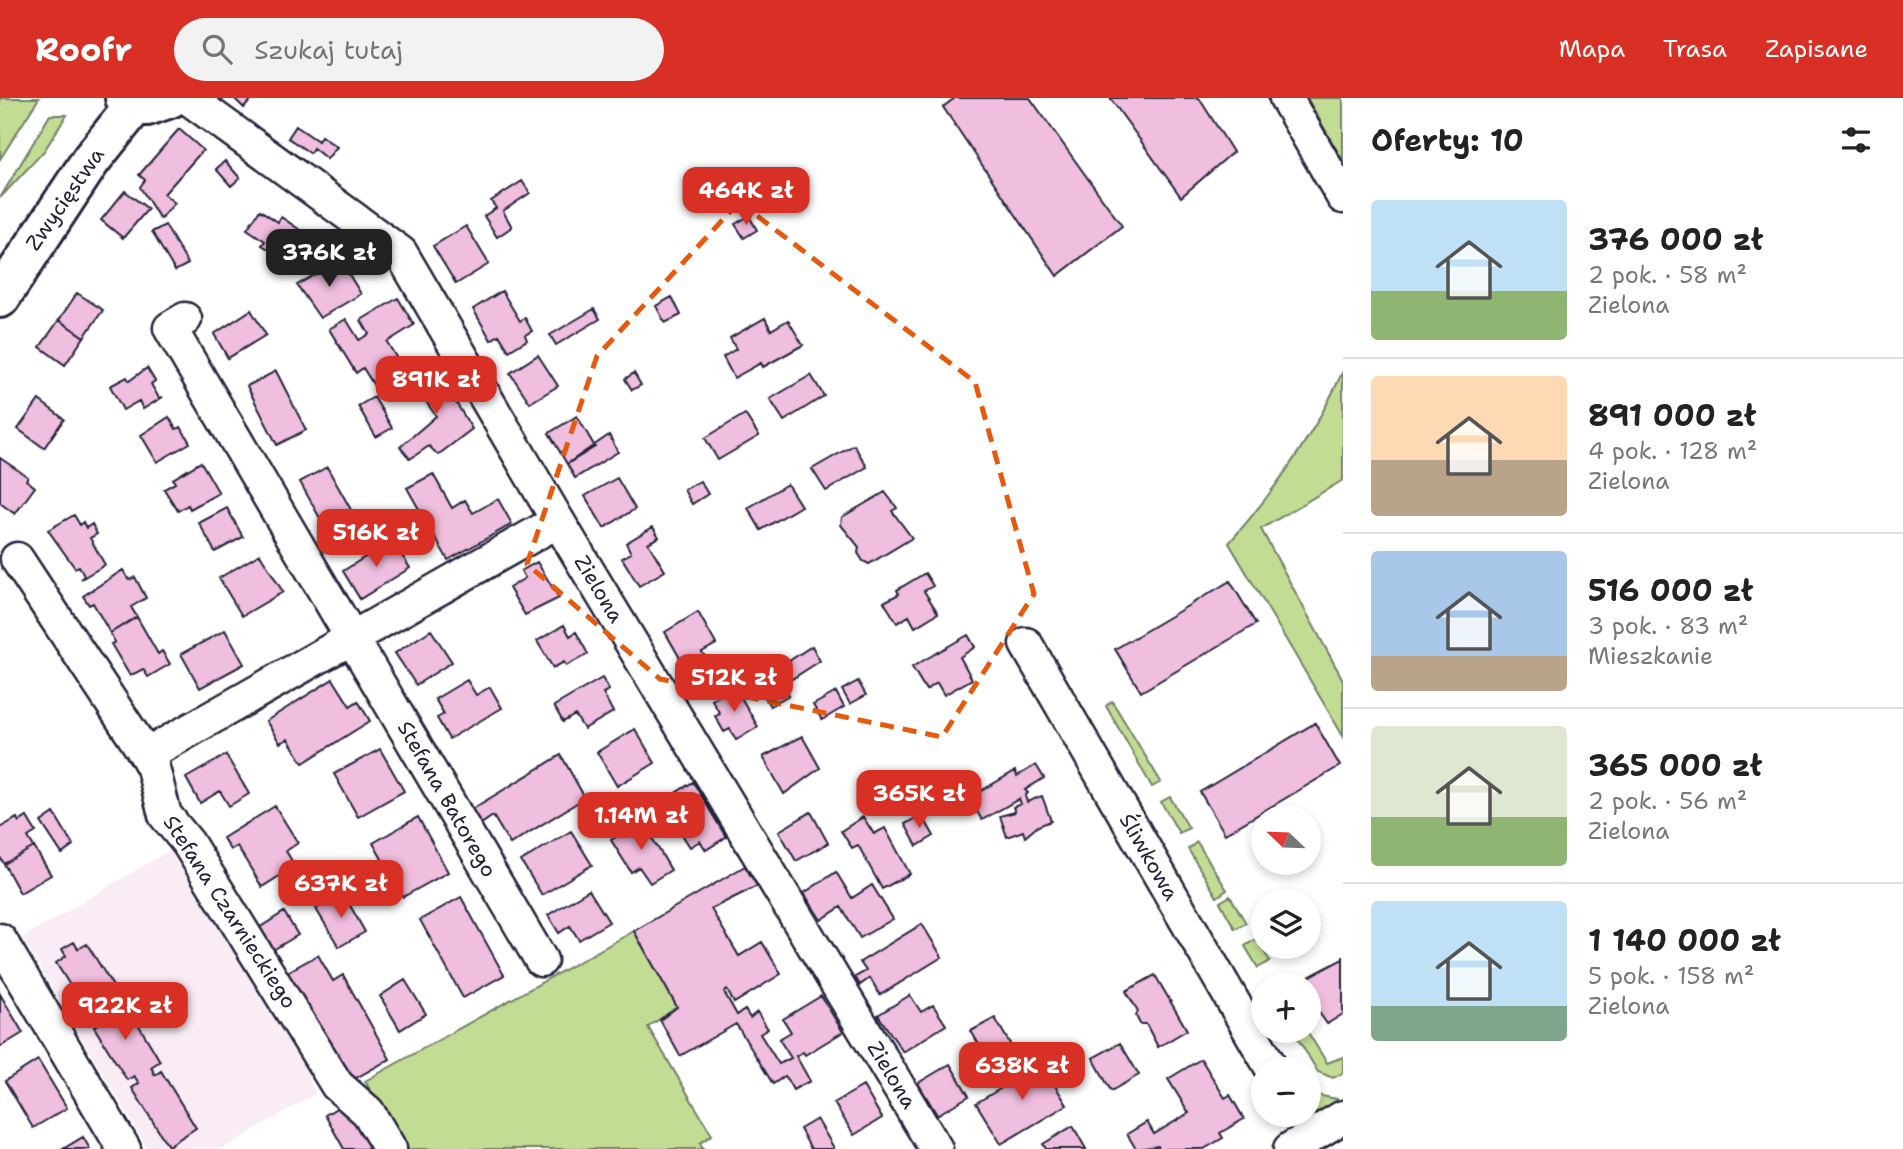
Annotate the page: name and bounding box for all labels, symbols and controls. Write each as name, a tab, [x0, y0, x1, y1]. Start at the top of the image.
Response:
search box	[174, 18, 664, 81]
text: Roofr	[35, 27, 132, 72]
icon: search	[198, 30, 236, 68]
text: Szukaj tutaj	[254, 32, 403, 67]
text: Mapa	[1559, 33, 1625, 65]
text: Trasa	[1663, 33, 1727, 65]
text: Zapisane	[1765, 33, 1868, 65]
text: Oferty: 10	[1371, 120, 1524, 161]
icon: filters	[1837, 121, 1875, 159]
street label: Zwycięstwa	[19, 142, 111, 256]
pin: 464K zł	[681, 167, 811, 227]
text: 464K zł	[699, 175, 793, 205]
text: 376 000 zł	[1588, 219, 1763, 260]
icon: home	[1427, 228, 1511, 312]
pin: 376K zł	[264, 230, 394, 289]
text: 376K zł	[282, 237, 376, 267]
text: 2 pok. · 58 m²	[1588, 260, 1747, 290]
text: Zielona	[1588, 290, 1670, 320]
pin: 891K zł	[371, 356, 501, 416]
text: 891K zł	[392, 364, 480, 394]
text: 891 000 zł	[1588, 395, 1756, 436]
icon: home	[1427, 404, 1511, 488]
text: 4 pok. · 128 m²	[1588, 436, 1757, 466]
text: Zielona	[1588, 466, 1670, 496]
pin: 516K zł	[311, 510, 441, 569]
text: 516K zł	[333, 517, 419, 547]
street label: Zielona	[568, 550, 630, 628]
text: 516 000 zł	[1588, 570, 1753, 611]
icon: home	[1427, 579, 1511, 663]
text: 3 pok. · 83 m²	[1588, 611, 1748, 641]
text: Mieszkanie	[1588, 641, 1713, 671]
pin: 512K zł	[669, 654, 799, 714]
text: 512K zł	[691, 662, 777, 692]
street label: Stefana Batorego	[391, 716, 503, 882]
text: 365 000 zł	[1588, 745, 1762, 786]
icon: home	[1427, 754, 1511, 838]
pin: 365K zł	[854, 770, 984, 830]
text: 365K zł	[872, 778, 966, 808]
text: 2 pok. · 56 m²	[1588, 786, 1747, 816]
pin: 1.14M zł	[569, 792, 713, 852]
text: 1.14M zł	[594, 800, 688, 830]
north arrow	[1251, 805, 1321, 875]
map controls	[1251, 805, 1321, 1127]
street label: Śliwkowa	[1113, 808, 1186, 906]
street label: Stefana Czarnieckiego	[157, 810, 303, 1014]
text: Zielona	[1588, 816, 1670, 846]
pin: 637K zł	[276, 860, 406, 920]
text: 637K zł	[294, 868, 388, 898]
button: layers	[1251, 889, 1321, 959]
text: 1 140 000 zł	[1588, 920, 1781, 961]
icon: home	[1427, 929, 1511, 1013]
text: 5 pok. · 158 m²	[1588, 961, 1754, 991]
button: +	[1251, 973, 1321, 1043]
pin: 922K zł	[60, 982, 190, 1042]
text: 922K zł	[78, 990, 172, 1020]
text: Zielona	[1588, 991, 1670, 1021]
street label: Zielona	[861, 1036, 923, 1114]
pin: 638K zł	[957, 1042, 1087, 1102]
text: 638K zł	[975, 1050, 1069, 1080]
button: −	[1251, 1057, 1321, 1127]

